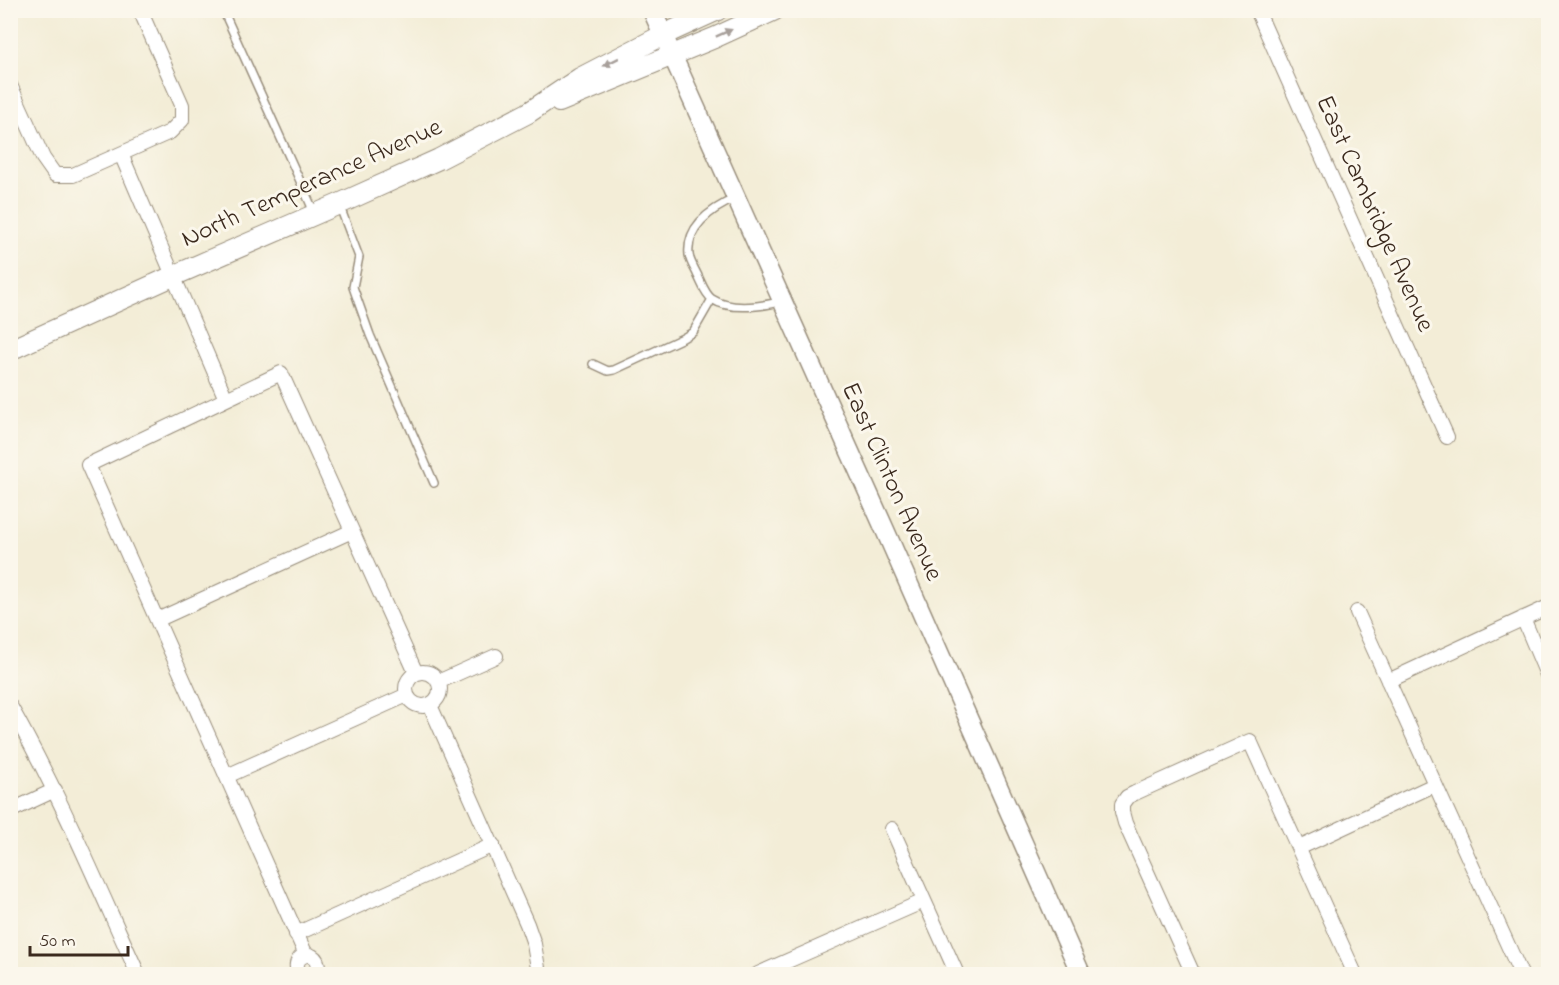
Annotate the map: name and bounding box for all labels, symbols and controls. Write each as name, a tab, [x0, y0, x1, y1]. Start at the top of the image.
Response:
one-way arrow	[716, 29, 733, 38]
one-way arrow	[602, 57, 619, 67]
street label: East Cambridge Avenue	[1305, 90, 1443, 339]
street label: North Temperance Avenue	[176, 109, 449, 259]
street label: East Clinton Avenue	[830, 377, 952, 588]
scale bar	[30, 919, 128, 957]
text: 50 m	[39, 929, 76, 955]

